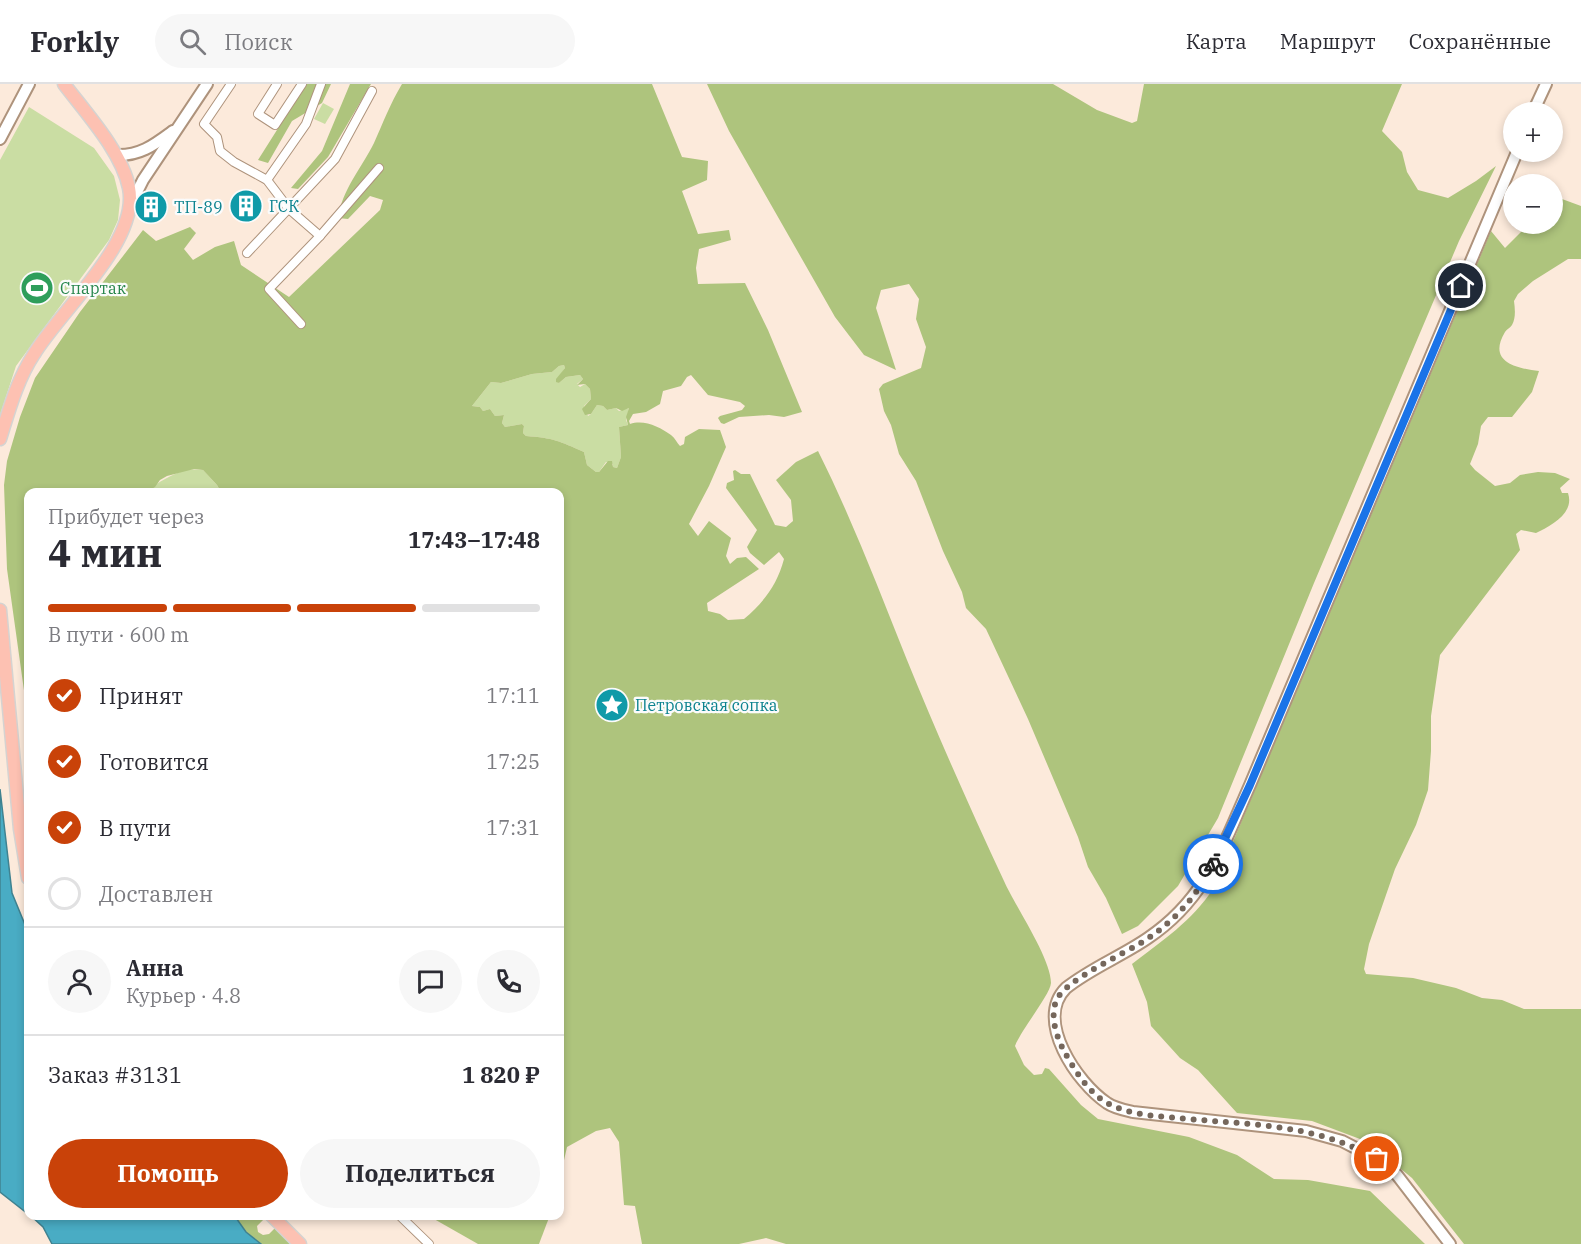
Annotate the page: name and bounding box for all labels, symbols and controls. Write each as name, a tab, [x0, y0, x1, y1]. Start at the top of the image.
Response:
search box	[155, 14, 575, 68]
text: Forkly	[30, 23, 119, 60]
icon: search	[176, 25, 209, 58]
text: Поиск	[224, 27, 292, 56]
text: Карта	[1186, 27, 1247, 55]
text: Маршрут	[1280, 27, 1376, 55]
text: Сохранённые	[1409, 27, 1551, 55]
map controls	[1503, 102, 1563, 234]
button: +	[1503, 102, 1563, 162]
button: −	[1503, 174, 1563, 234]
building icon: ГСК	[228, 188, 264, 224]
building icon: ТП-89	[133, 189, 169, 225]
place label: ГСК	[269, 196, 299, 216]
place label: ТП-89	[174, 197, 223, 217]
pin	[1435, 260, 1486, 311]
icon: home	[1444, 269, 1477, 302]
sports icon: Спартак	[19, 270, 55, 306]
place label: Спартак	[60, 278, 127, 298]
text: Прибудет через	[48, 503, 204, 530]
text: 17:43–17:48	[408, 525, 540, 554]
text: 4 мин	[48, 527, 162, 578]
text: В пути · 600 m	[48, 621, 189, 648]
icon: check	[48, 679, 81, 712]
text: Принят	[99, 681, 183, 710]
text: 17:11	[486, 682, 540, 709]
place icon: Петровская сопка	[594, 687, 630, 723]
place label: Петровская сопка	[635, 695, 778, 715]
icon: check	[48, 745, 81, 778]
text: Готовится	[99, 747, 209, 776]
text: 17:25	[486, 748, 540, 775]
icon: check	[48, 811, 81, 844]
text: В пути	[99, 813, 171, 842]
text: 17:31	[486, 814, 540, 841]
courier	[1183, 834, 1243, 894]
icon: bike	[1197, 848, 1230, 881]
text: Доставлен	[99, 879, 213, 908]
button: person	[48, 950, 111, 1013]
button: chat	[399, 950, 462, 1013]
button: phone	[477, 950, 540, 1013]
text: Анна	[126, 953, 184, 982]
text: Курьер · 4.8	[126, 982, 241, 1009]
text: Заказ #3131	[48, 1060, 182, 1089]
text: 1 820 ₽	[462, 1060, 540, 1089]
pin	[1351, 1133, 1402, 1184]
button: Помощь	[48, 1139, 288, 1208]
button: Поделиться	[300, 1139, 540, 1208]
icon: bag	[1360, 1142, 1393, 1175]

